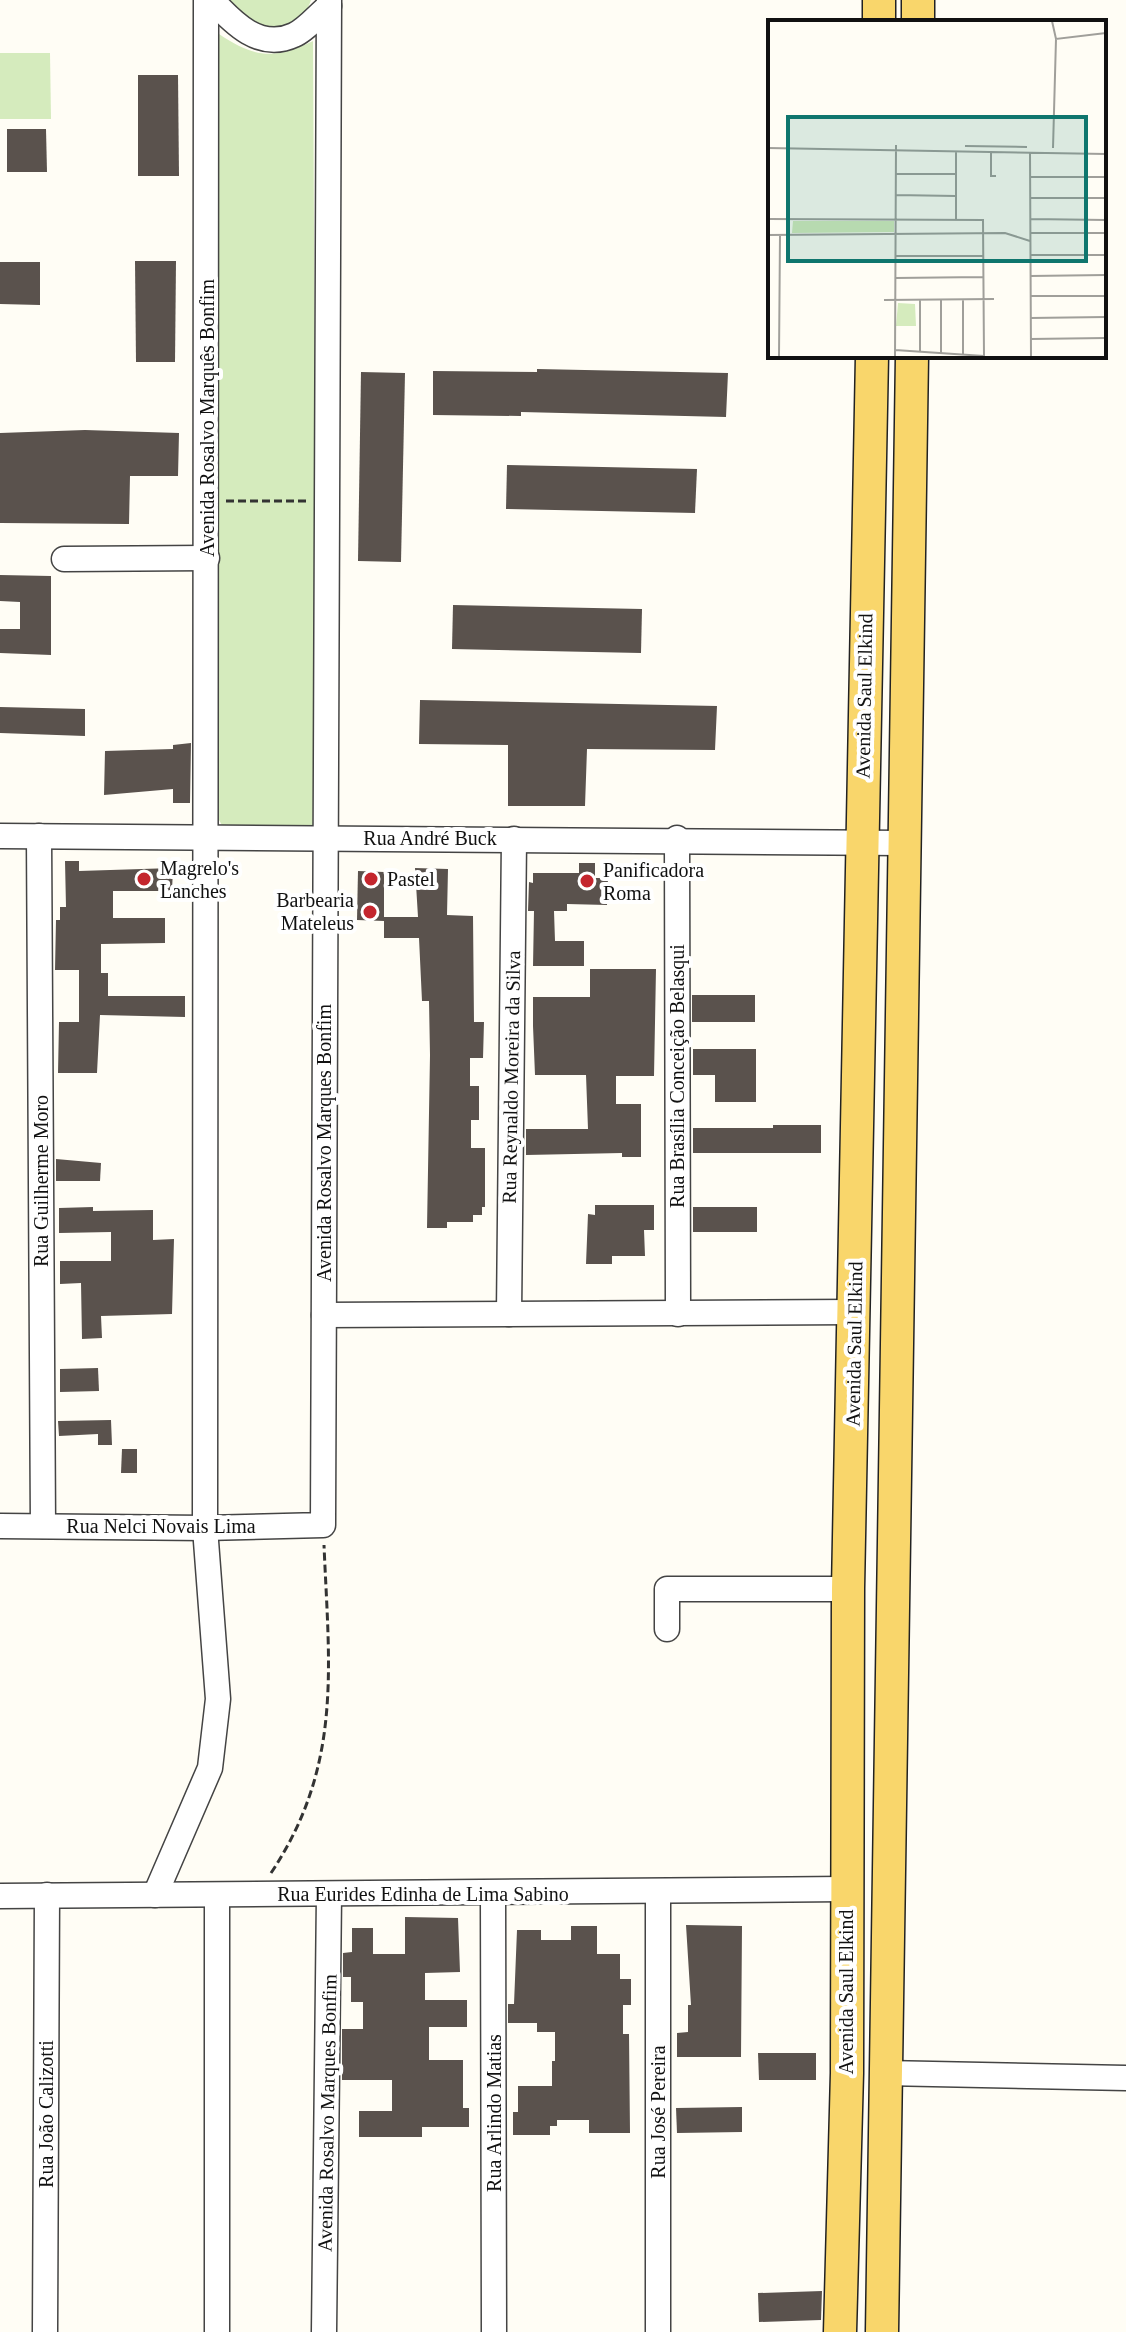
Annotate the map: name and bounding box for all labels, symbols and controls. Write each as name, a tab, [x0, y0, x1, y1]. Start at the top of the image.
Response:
inset map	[768, 20, 1106, 358]
street label: Avenida Rosalvo Marquês Bonfim	[196, 279, 219, 557]
street label: Avenida Saul Elkind	[852, 613, 876, 779]
street label: Rua André Buck	[363, 827, 497, 849]
place label: Magrelo's Lanches	[160, 857, 239, 902]
place label: Panificadora Roma	[603, 859, 704, 904]
place label: Pastel	[387, 868, 435, 890]
marker: Magrelo's Lanches	[135, 870, 153, 888]
marker: Pastel	[362, 870, 380, 888]
marker: Panificadora Roma	[578, 872, 596, 890]
place label: Barbearia Mateleus	[276, 889, 354, 934]
marker: Barbearia Mateleus	[361, 903, 379, 921]
street label: Rua Brasília Conceição Belasqui	[666, 944, 689, 1208]
street label: Rua Reynaldo Moreira da Silva	[498, 950, 525, 1204]
street label: Avenida Rosalvo Marques Bonfim	[313, 1004, 336, 1282]
street label: Rua Guilherme Moro	[30, 1095, 52, 1267]
street label: Avenida Saul Elkind	[842, 1261, 866, 1427]
street label: Rua Nelci Novais Lima	[66, 1515, 256, 1537]
street label: Rua Eurides Edinha de Lima Sabino	[277, 1883, 569, 1905]
street label: Avenida Saul Elkind	[835, 1909, 857, 2075]
street label: Avenida Rosalvo Marques Bonfim	[314, 1973, 341, 2252]
street label: Rua Arlindo Matias	[483, 2034, 505, 2192]
street label: Rua João Calizotti	[35, 2040, 57, 2188]
street label: Rua José Pereira	[647, 2045, 669, 2179]

